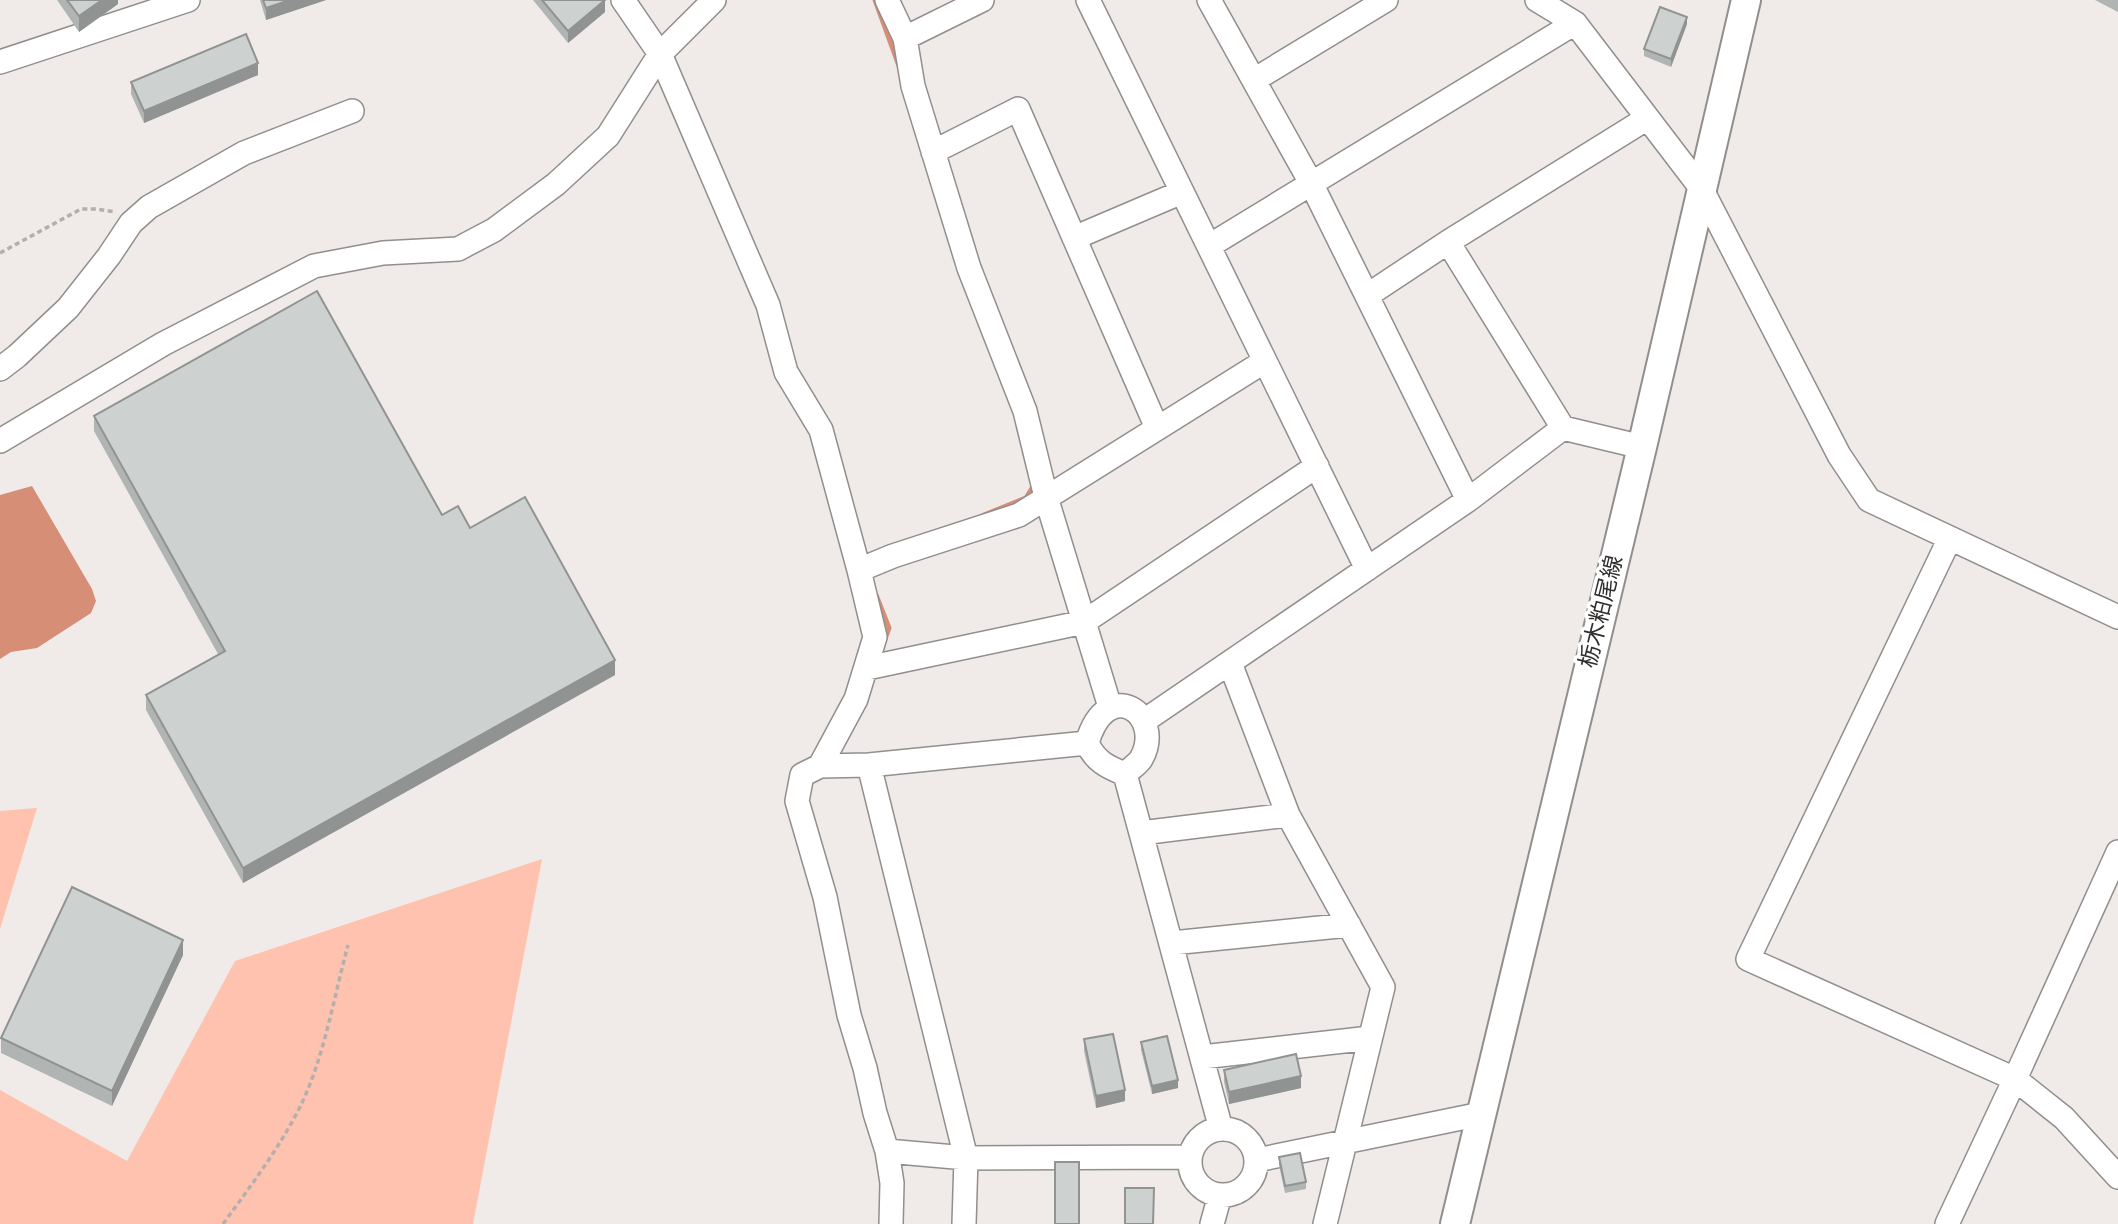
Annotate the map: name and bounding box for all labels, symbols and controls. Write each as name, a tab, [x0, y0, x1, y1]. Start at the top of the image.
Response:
street label: 栃木粕尾線	[1571, 552, 1633, 672]

